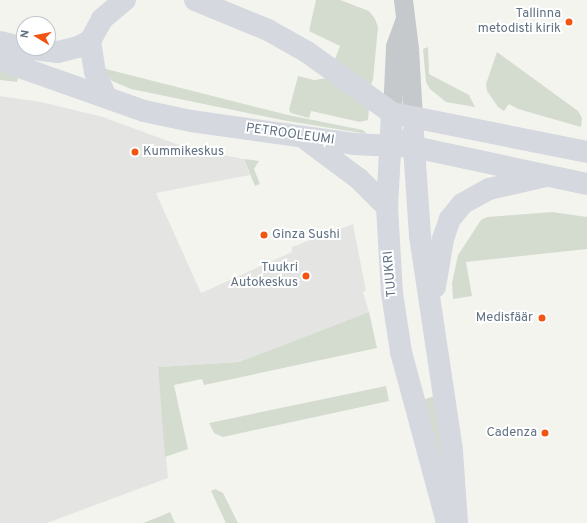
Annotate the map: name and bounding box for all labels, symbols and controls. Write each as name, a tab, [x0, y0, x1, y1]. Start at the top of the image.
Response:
place label: Tallinna metodisti kirik	[478, 7, 561, 38]
north arrow	[16, 16, 56, 56]
marker: Tallinna metodisti kirik	[564, 17, 574, 27]
text: N	[18, 29, 33, 39]
street label: PETROOLEUMI	[245, 121, 335, 149]
place label: Kummikeskus	[143, 144, 224, 160]
marker: Kummikeskus	[130, 147, 140, 157]
place label: Ginza Sushi	[272, 227, 340, 243]
marker: Ginza Sushi	[259, 230, 269, 240]
street label: TUUKRI	[381, 250, 401, 298]
place label: Tuukri Autokeskus	[230, 261, 298, 292]
marker: Tuukri Autokeskus	[301, 271, 311, 281]
place label: Medisfäär	[476, 310, 533, 326]
marker: Medisfäär	[536, 312, 548, 324]
place label: Cadenza	[486, 425, 537, 441]
marker: Cadenza	[540, 428, 550, 438]

